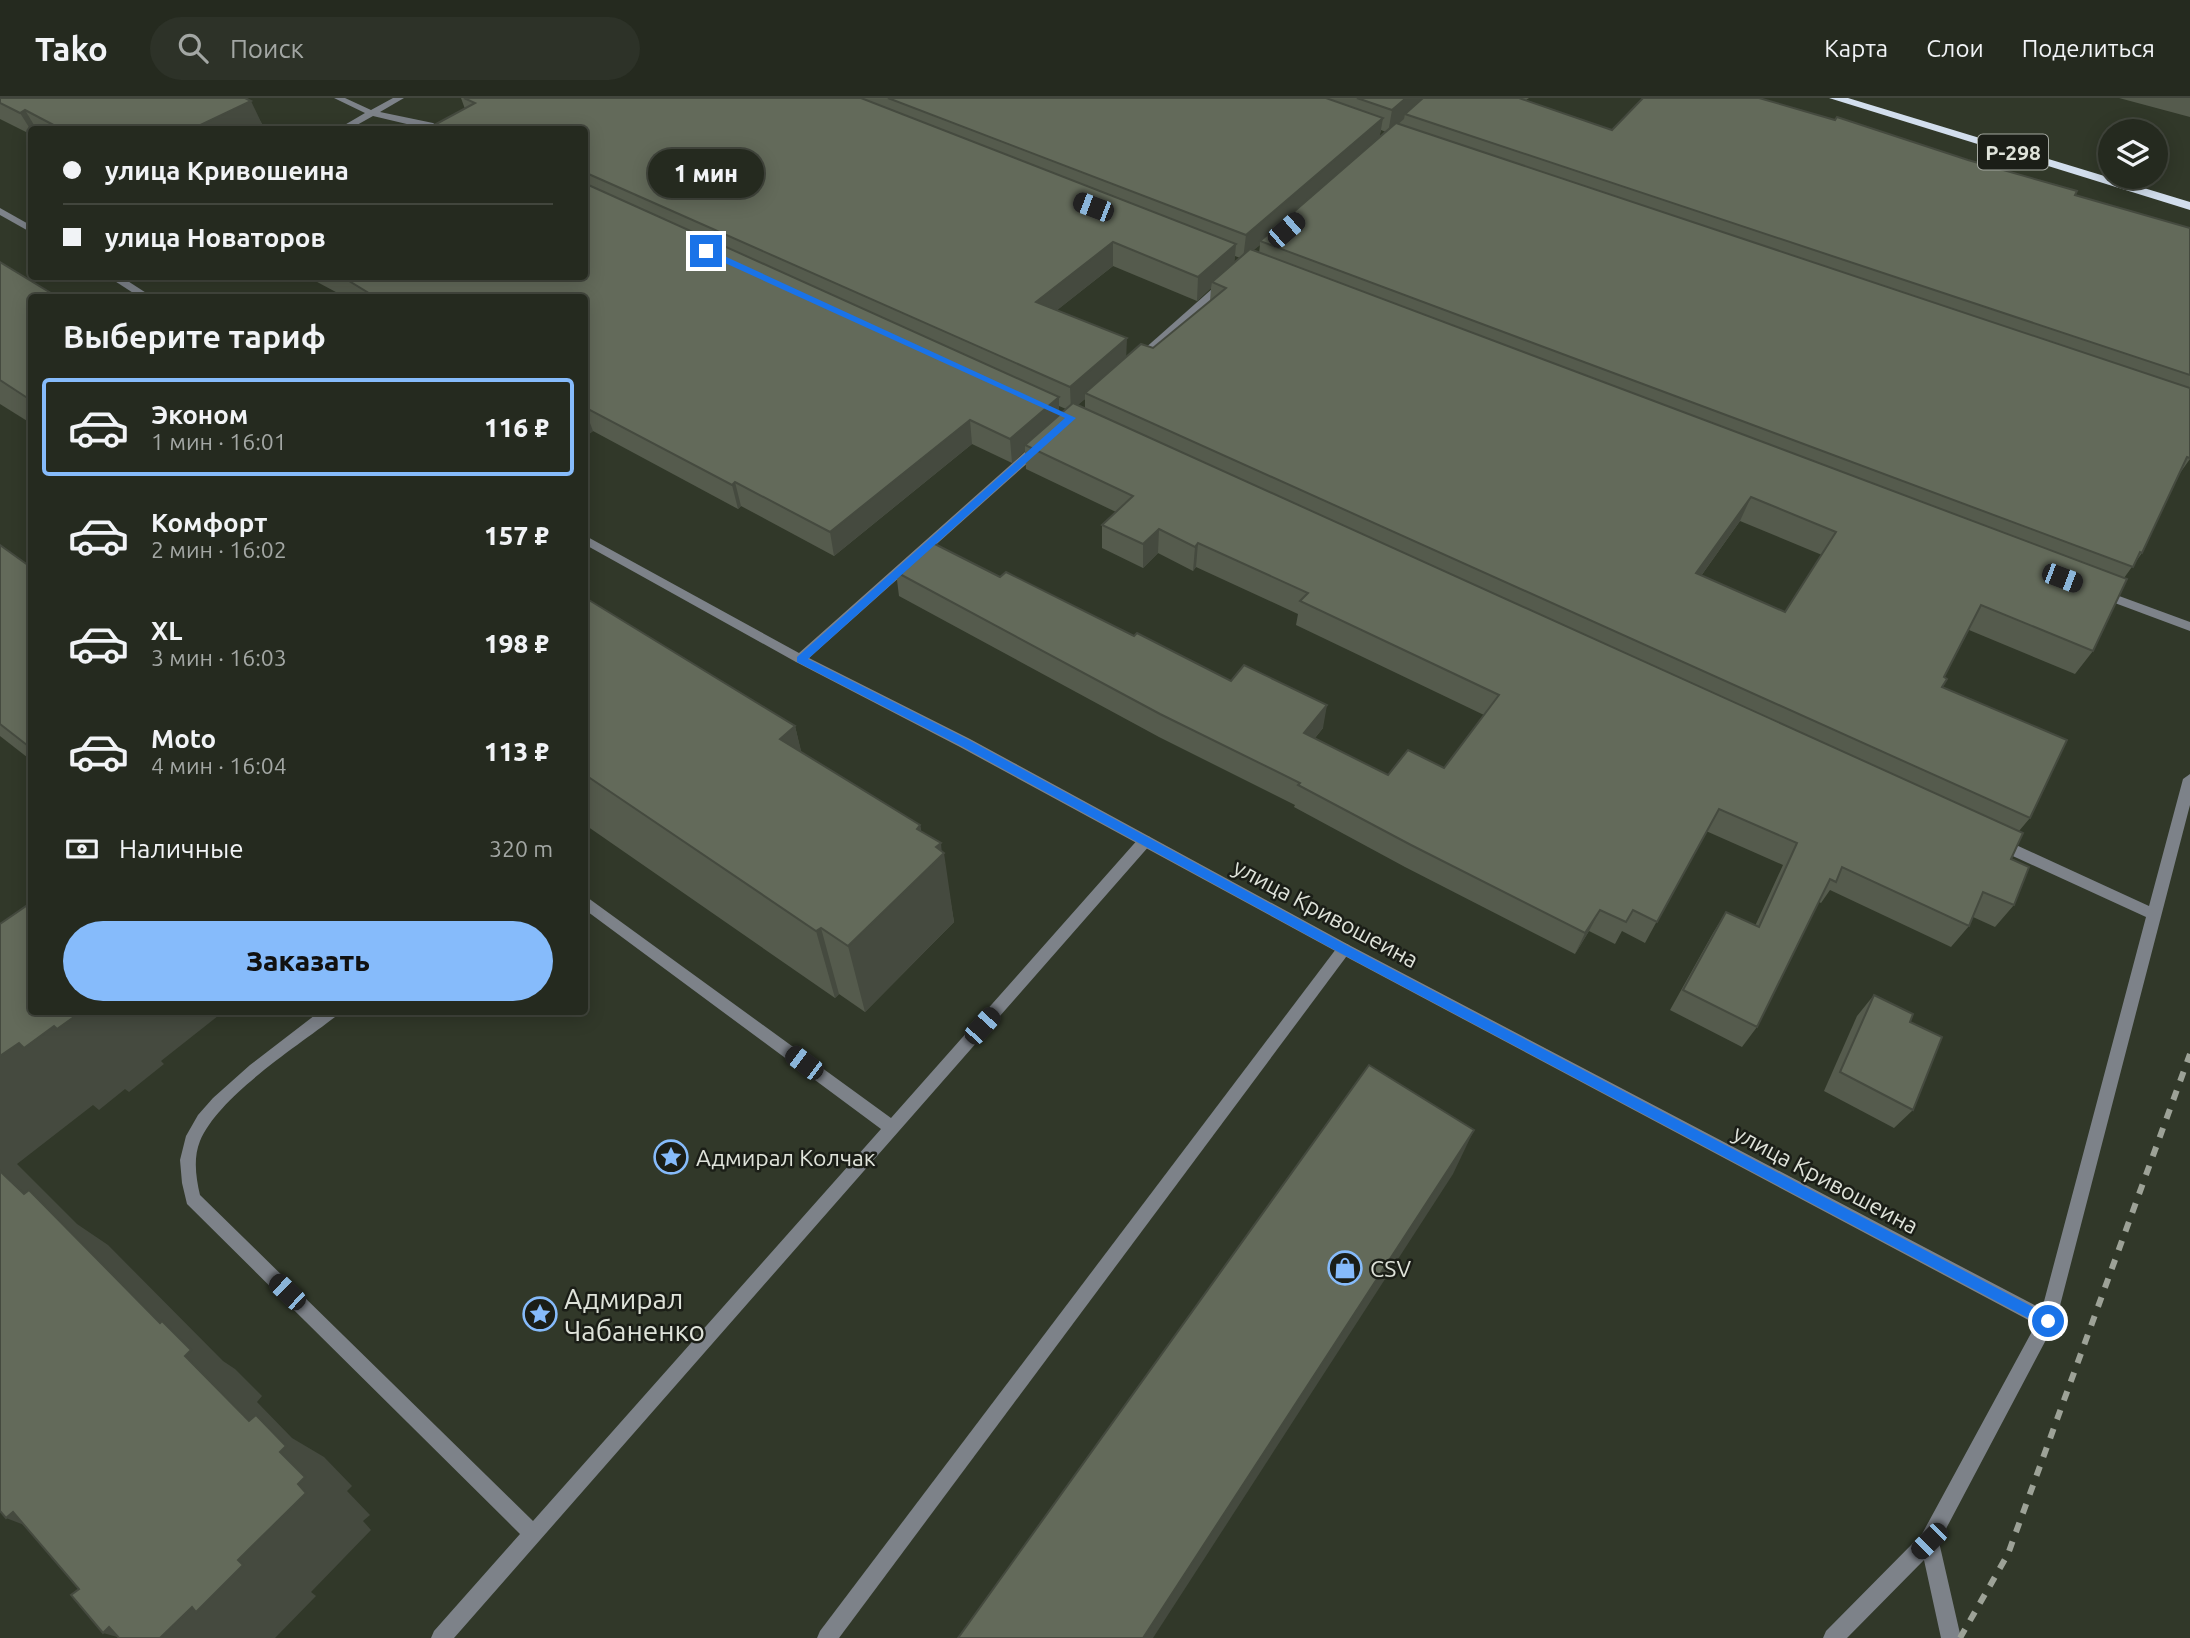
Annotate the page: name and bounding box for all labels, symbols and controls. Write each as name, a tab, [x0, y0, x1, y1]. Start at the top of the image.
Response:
search box	[150, 17, 640, 80]
icon: search	[174, 29, 212, 67]
text: Tako	[35, 30, 108, 67]
text: Поиск	[230, 34, 304, 63]
text: Карта	[1824, 35, 1888, 62]
text: Слои	[1926, 35, 1984, 62]
text: Поделиться	[2022, 35, 2155, 62]
map controls	[2098, 119, 2168, 189]
button: layers	[2098, 119, 2168, 189]
road number: Р-298	[1978, 134, 2048, 170]
callout: 1 мин	[648, 150, 764, 198]
text: улица Кривошеина	[105, 156, 349, 185]
text: 1 мин	[674, 161, 738, 186]
car	[1070, 190, 1117, 224]
car	[1264, 208, 1309, 252]
text: улица Новаторов	[105, 223, 326, 252]
route end	[690, 235, 722, 267]
text: Выберите тариф	[63, 318, 326, 354]
icon: car	[67, 396, 130, 459]
text: Эконом	[151, 400, 248, 429]
text: 116 ₽	[484, 413, 549, 442]
text: 1 мин · 16:01	[151, 429, 287, 454]
icon: car	[67, 504, 130, 567]
text: Комфорт	[151, 508, 267, 537]
text: 157 ₽	[484, 521, 549, 550]
text: 2 мин · 16:02	[151, 537, 287, 562]
car	[2039, 561, 2086, 595]
icon: car	[67, 612, 130, 675]
text: XL	[151, 616, 182, 645]
text: 198 ₽	[484, 629, 549, 658]
text: 3 мин · 16:03	[151, 645, 287, 670]
icon: car	[67, 720, 130, 783]
text: Moto	[151, 724, 216, 753]
text: 113 ₽	[484, 737, 549, 766]
text: 4 мин · 16:04	[151, 753, 287, 778]
icon: cash	[63, 830, 101, 868]
text: Наличные	[119, 834, 244, 863]
text: 320 m	[489, 836, 553, 861]
street label: улица Кривошеина	[1229, 854, 1423, 972]
button: Заказать	[63, 921, 553, 1001]
car	[961, 1003, 1004, 1049]
car	[781, 1042, 828, 1084]
street label: улица Кривошеина	[1729, 1120, 1923, 1238]
place icon: Адмирал Колчак	[652, 1138, 690, 1176]
place label: Адмирал Колчак	[696, 1145, 876, 1170]
shop icon: CSV	[1326, 1249, 1364, 1287]
place label: CSV	[1370, 1256, 1411, 1281]
car	[265, 1270, 310, 1314]
place label: Адмирал Чабаненко	[564, 1283, 705, 1346]
place icon: Адмирал Чабаненко	[521, 1295, 559, 1333]
route start	[2032, 1305, 2064, 1337]
car	[1907, 1519, 1952, 1563]

